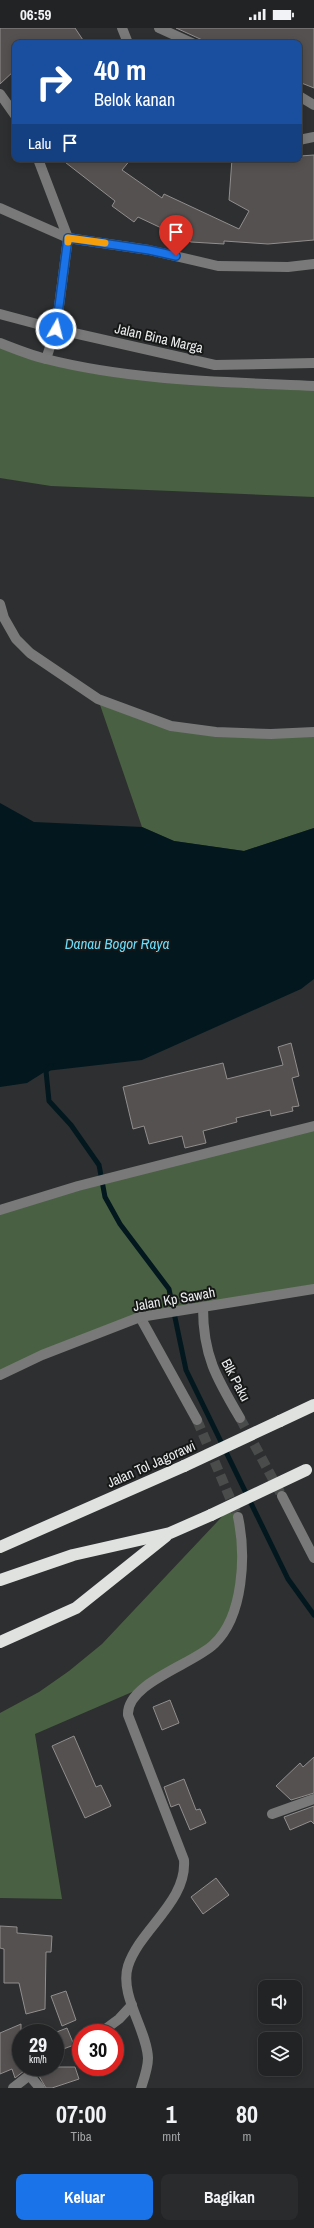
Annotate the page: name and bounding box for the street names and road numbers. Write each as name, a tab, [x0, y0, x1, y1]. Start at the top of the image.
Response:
street label: Jalan Bina Marga	[113, 319, 205, 357]
street label: Jalan Kp Sawah	[132, 1283, 216, 1315]
street label: Blk Paku	[217, 1356, 255, 1404]
street label: Jalan Tol Jagorawi	[104, 1436, 198, 1492]

